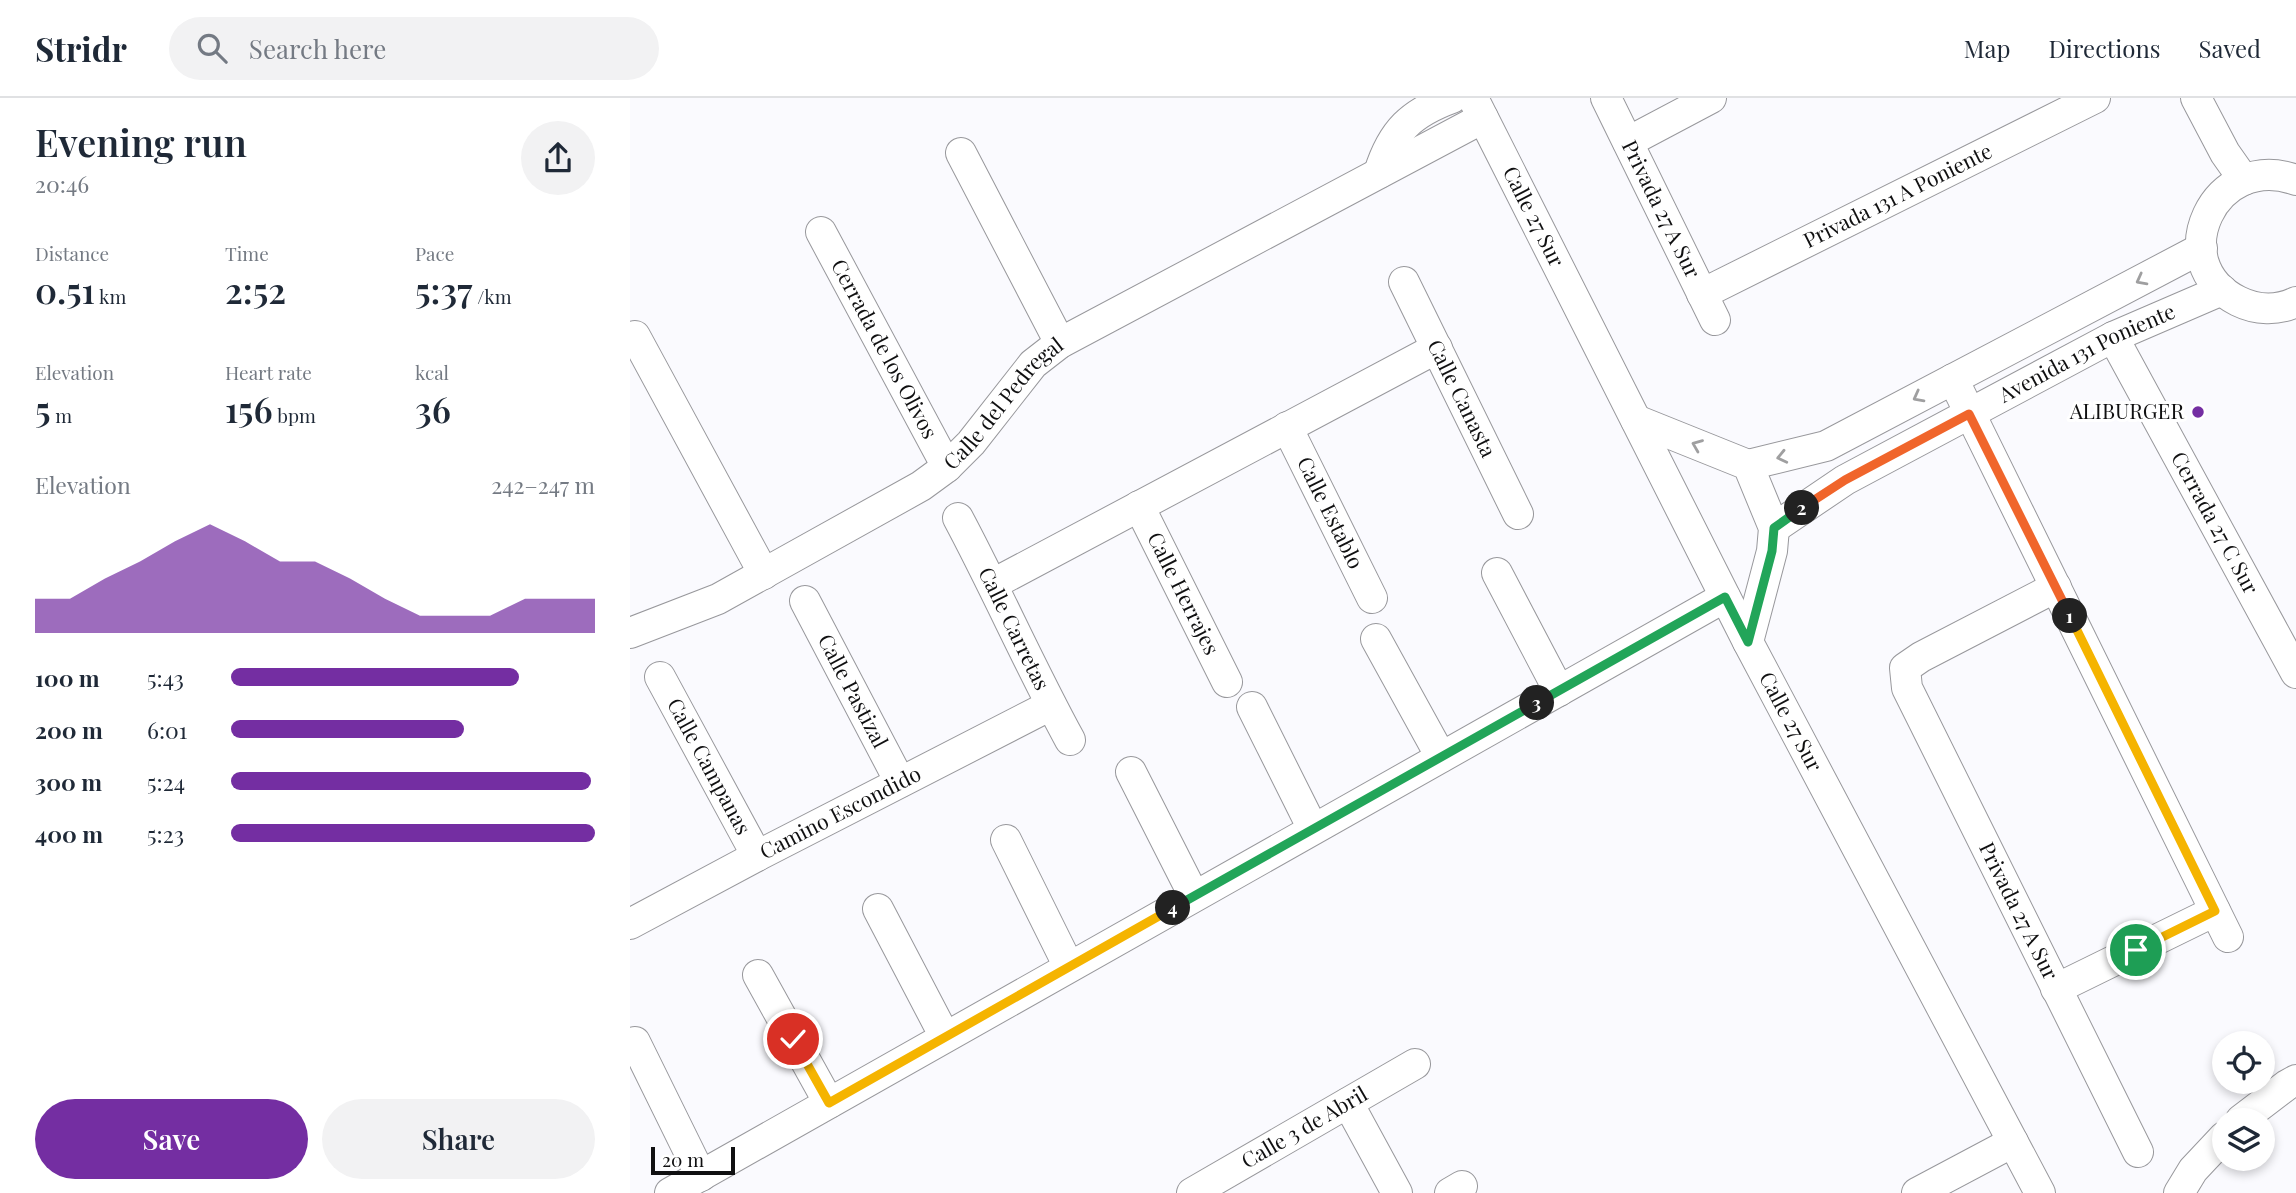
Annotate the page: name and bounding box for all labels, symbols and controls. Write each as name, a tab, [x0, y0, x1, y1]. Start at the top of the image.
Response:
search box	[169, 17, 659, 80]
text: Stridr	[35, 26, 127, 70]
icon: search	[193, 29, 231, 67]
text: Search here	[249, 31, 386, 66]
text: Map	[1964, 32, 2010, 64]
text: Directions	[2048, 32, 2161, 64]
text: Saved	[2199, 32, 2261, 64]
text: Evening run	[35, 116, 247, 167]
button: share	[521, 121, 595, 195]
street label: Privada 27 A Sur	[1617, 135, 1708, 283]
street label: Privada 131 A Poniente	[1798, 136, 1996, 253]
street label: Calle 27 Sur	[1498, 161, 1572, 271]
text: 20:46	[35, 168, 89, 199]
text: Distance	[35, 240, 109, 266]
text: Time	[225, 240, 269, 266]
text: Pace	[415, 240, 454, 266]
street label: Cerrada de los Olivos	[826, 254, 945, 443]
text: 0.51	[35, 266, 95, 313]
text: 2:52	[225, 266, 286, 313]
text: 5:37	[415, 266, 472, 313]
one-way arrow	[2136, 272, 2148, 285]
text: km	[95, 283, 126, 309]
text: /km	[472, 283, 512, 309]
street label: Avenida 131 Poniente	[1992, 296, 2179, 408]
street label: Calle del Pedregal	[936, 330, 1068, 475]
street label: Calle Canasta	[1422, 334, 1504, 462]
text: Elevation	[35, 359, 114, 385]
text: Heart rate	[225, 359, 312, 385]
text: kcal	[415, 359, 449, 385]
text: 5	[35, 385, 51, 432]
text: 156	[225, 385, 273, 432]
text: 36	[415, 385, 451, 432]
one-way arrow	[1913, 389, 1925, 403]
place label: ALIBURGER	[2069, 396, 2184, 424]
text: m	[51, 402, 72, 428]
text: bpm	[273, 402, 316, 428]
marker: ALIBURGER	[2190, 404, 2206, 420]
one-way arrow	[1692, 439, 1704, 453]
street label: Cerrada 27 C Sur	[2166, 446, 2267, 599]
one-way arrow	[1776, 449, 1788, 464]
street label: Calle Establo	[1292, 451, 1371, 573]
text: Elevation	[35, 469, 131, 500]
text: 242–247 m	[491, 469, 595, 500]
pin: 2	[1784, 490, 1820, 526]
text: 2	[1797, 494, 1806, 520]
street label: Calle Herrajes	[1142, 527, 1227, 659]
street label: Calle Carretas	[973, 562, 1057, 694]
pin: 1	[2052, 598, 2088, 634]
text: 1	[2066, 602, 2073, 628]
street label: Calle Pastizal	[813, 629, 896, 752]
text: 100 m	[35, 662, 100, 693]
text: 5:43	[147, 662, 184, 693]
street label: Calle 27 Sur	[1754, 666, 1830, 776]
pin: 3	[1520, 686, 1555, 720]
text: 3	[1532, 689, 1541, 715]
street label: Calle Campanas	[662, 693, 759, 839]
text: 200 m	[35, 714, 103, 745]
text: 6:01	[147, 714, 187, 745]
street label: Camino Escondido	[754, 758, 925, 864]
text: 300 m	[35, 766, 102, 797]
text: 5:24	[147, 766, 185, 797]
text: 400 m	[35, 818, 103, 849]
text: 5:23	[147, 818, 184, 849]
street label: Privada 27 A Sur	[1974, 837, 2066, 984]
pin: 4	[1156, 890, 1190, 926]
text: 4	[1167, 894, 1178, 920]
pin	[2106, 920, 2166, 980]
icon: arrive	[2117, 931, 2155, 969]
pin	[763, 1009, 823, 1069]
icon: check	[774, 1020, 812, 1058]
map controls	[2212, 1031, 2275, 1171]
button: locate	[2212, 1031, 2275, 1094]
street label: Calle 3 de Abril	[1235, 1079, 1372, 1174]
button: Save	[35, 1099, 308, 1179]
button: Share	[322, 1099, 595, 1179]
button: layers	[2212, 1108, 2275, 1171]
scale bar	[651, 1144, 735, 1176]
text: 20 m	[662, 1146, 704, 1172]

